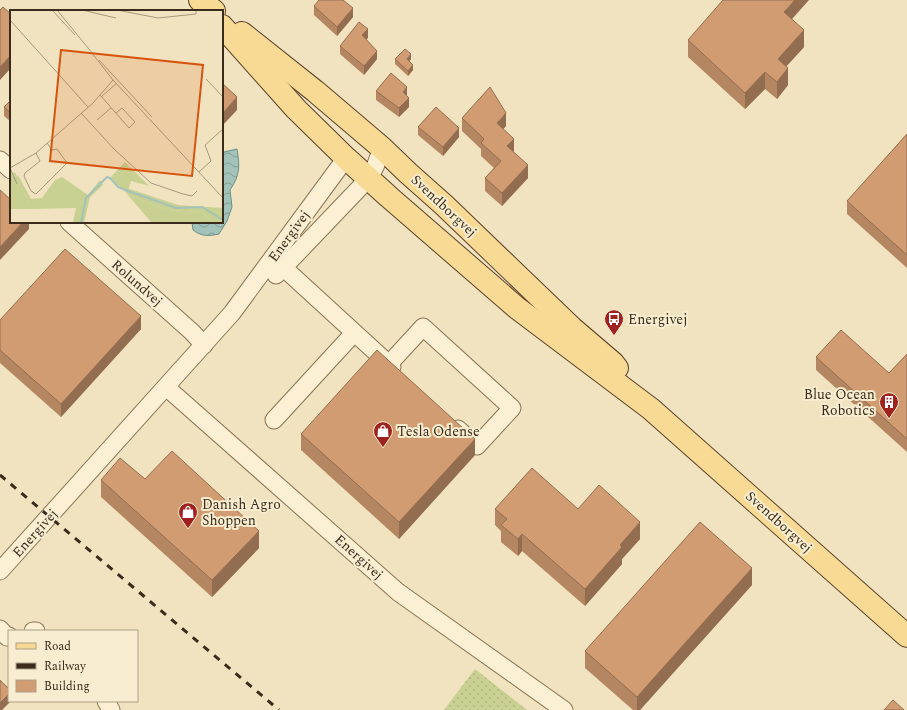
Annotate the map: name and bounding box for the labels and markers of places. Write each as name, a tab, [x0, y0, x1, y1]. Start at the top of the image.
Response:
bus stop icon: Energivej	[603, 308, 625, 336]
place label: Energivej	[628, 309, 688, 330]
place label: Blue Ocean Robotics	[804, 384, 875, 421]
building icon: Blue Ocean Robotics	[878, 391, 900, 419]
shop icon: Tesla Odense	[372, 420, 394, 448]
place label: Tesla Odense	[397, 421, 480, 442]
place label: Danish Agro Shoppen	[202, 494, 281, 531]
shop icon: Danish Agro Shoppen	[177, 501, 199, 529]

